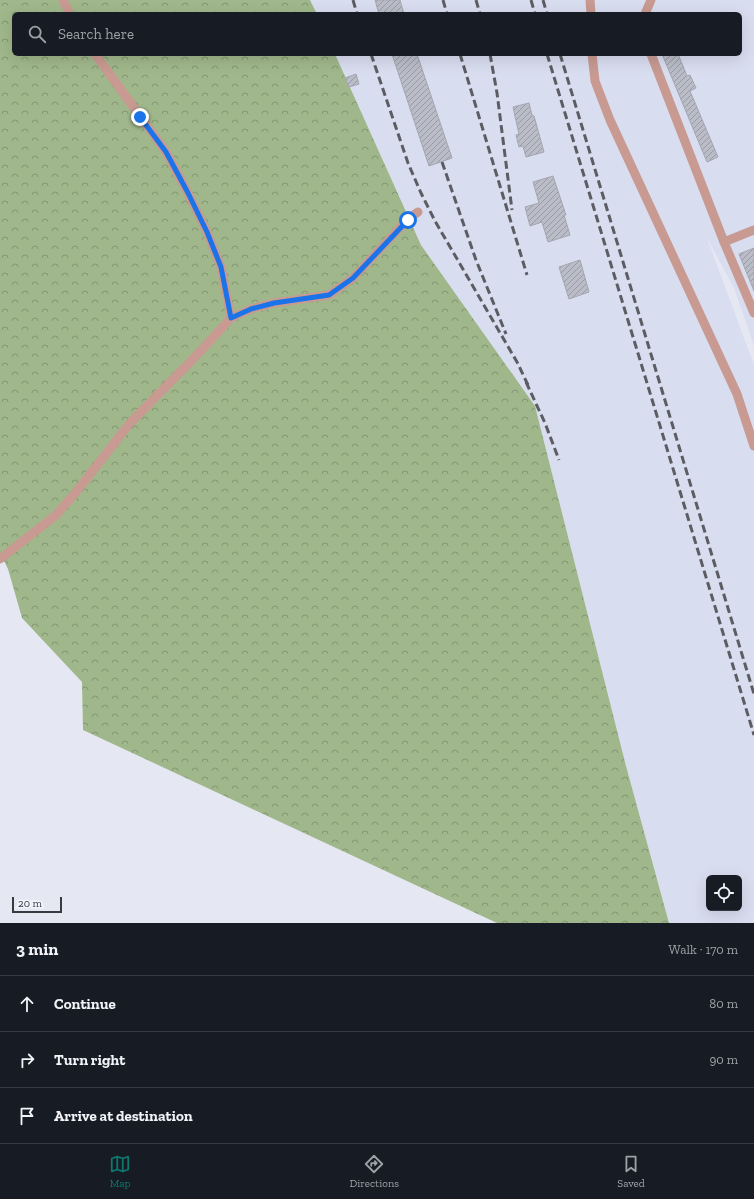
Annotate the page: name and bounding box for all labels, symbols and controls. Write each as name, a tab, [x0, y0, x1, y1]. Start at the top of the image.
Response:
search box	[12, 12, 742, 56]
icon: search	[26, 23, 48, 45]
text: Search here	[58, 25, 134, 43]
route end	[131, 108, 149, 126]
route start	[399, 211, 417, 229]
map controls	[706, 875, 742, 911]
button: locate	[706, 875, 742, 911]
scale bar	[12, 895, 62, 914]
text: 20 m	[18, 897, 42, 910]
text: 3 min	[16, 939, 58, 959]
text: Walk · 170 m	[669, 942, 738, 957]
icon: ahead	[16, 993, 38, 1015]
text: Continue	[54, 995, 116, 1013]
text: 80 m	[709, 996, 738, 1011]
icon: right	[16, 1049, 38, 1071]
text: Turn right	[54, 1051, 125, 1069]
text: 90 m	[709, 1052, 738, 1067]
icon: arrive	[16, 1105, 38, 1127]
text: Arrive at destination	[54, 1107, 193, 1125]
tab: Map	[109, 1153, 131, 1190]
tab: Directions	[349, 1153, 399, 1190]
tab: Saved	[617, 1153, 645, 1190]

